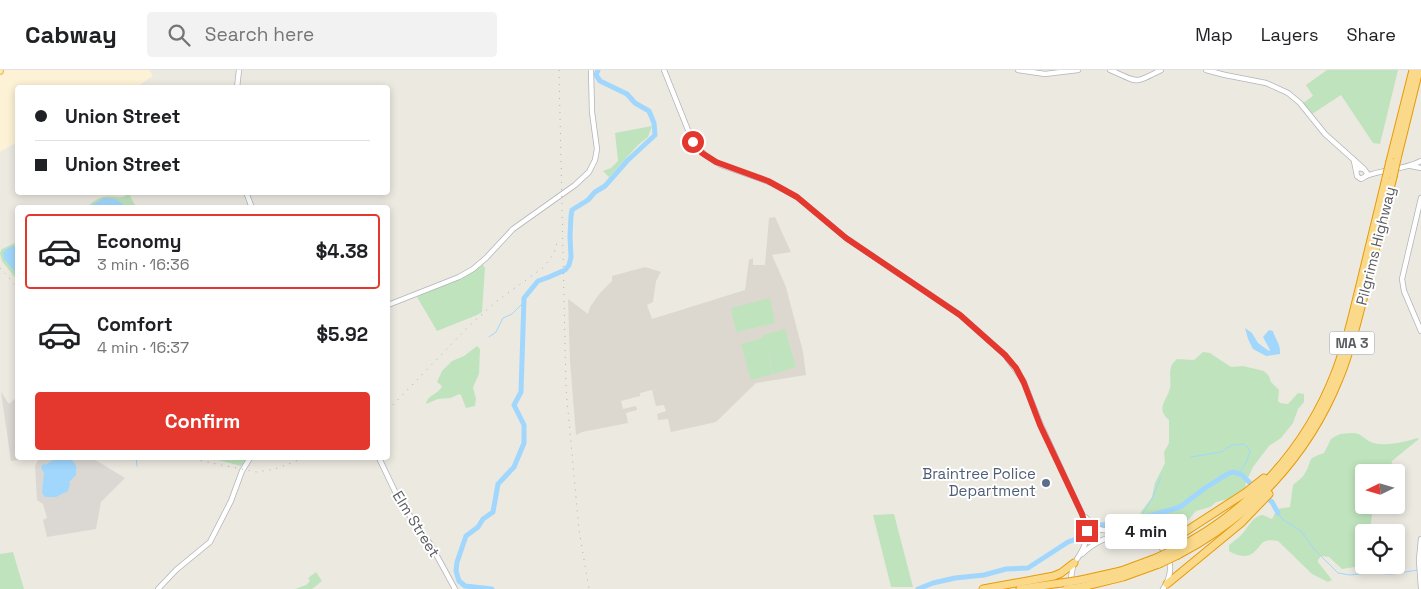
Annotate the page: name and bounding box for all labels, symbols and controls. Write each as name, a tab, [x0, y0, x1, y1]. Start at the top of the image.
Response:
search box	[147, 12, 497, 57]
text: Cabway	[25, 19, 117, 50]
icon: search	[165, 21, 193, 49]
text: Search here	[205, 22, 314, 47]
text: Map	[1195, 23, 1233, 46]
text: Layers	[1261, 23, 1318, 46]
text: Share	[1346, 23, 1396, 46]
text: Union Street	[65, 104, 180, 129]
route start	[682, 131, 704, 153]
text: Union Street	[65, 152, 180, 177]
street label: Pilgrims Highway	[1352, 185, 1399, 307]
icon: car	[37, 229, 82, 274]
text: Economy	[97, 229, 181, 254]
text: $4.38	[316, 239, 368, 264]
text: 3 min · 16:36	[97, 254, 189, 275]
icon: car	[37, 312, 82, 357]
text: Comfort	[97, 312, 173, 337]
text: $5.92	[316, 322, 368, 347]
road number: MA 3	[1330, 332, 1374, 354]
text: 4 min · 16:37	[97, 337, 189, 358]
button: Confirm	[35, 392, 370, 450]
place label: Braintree Police Department	[922, 464, 1036, 500]
north arrow	[1355, 464, 1405, 514]
map controls	[1355, 464, 1405, 574]
marker: Braintree Police Department	[1040, 477, 1052, 489]
street label: Elm Street	[389, 487, 444, 561]
callout: 4 min	[1104, 514, 1187, 548]
route end	[1076, 520, 1098, 542]
text: 4 min	[1125, 521, 1167, 542]
button: locate	[1355, 524, 1405, 574]

